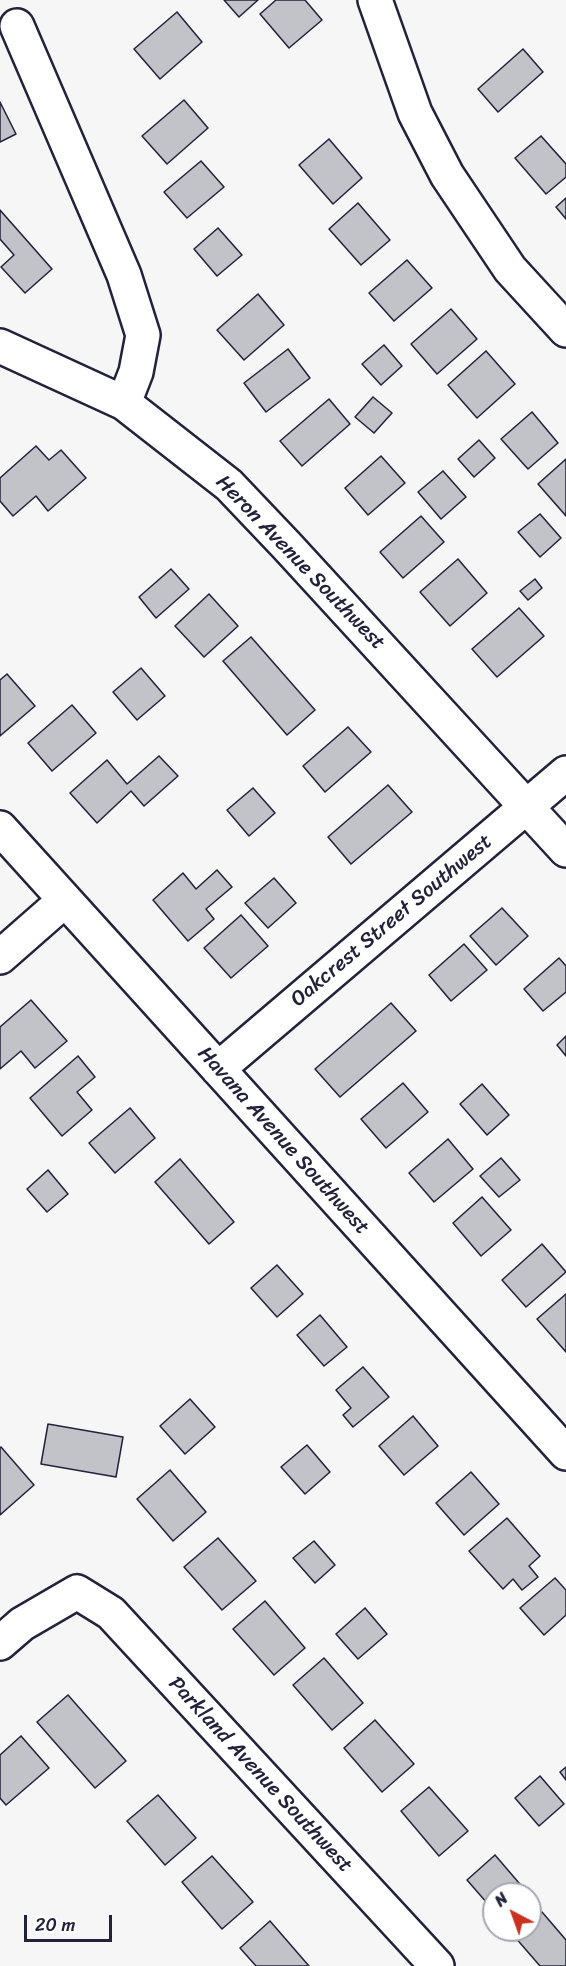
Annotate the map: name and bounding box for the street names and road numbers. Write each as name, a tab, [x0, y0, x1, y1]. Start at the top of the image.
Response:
street label: Heron Avenue Southwest	[210, 470, 390, 656]
street label: Oakcrest Street Southwest	[286, 829, 498, 1013]
street label: Havana Avenue Southwest	[192, 1042, 374, 1240]
street label: Parkland Avenue Southwest	[163, 1672, 357, 1878]

